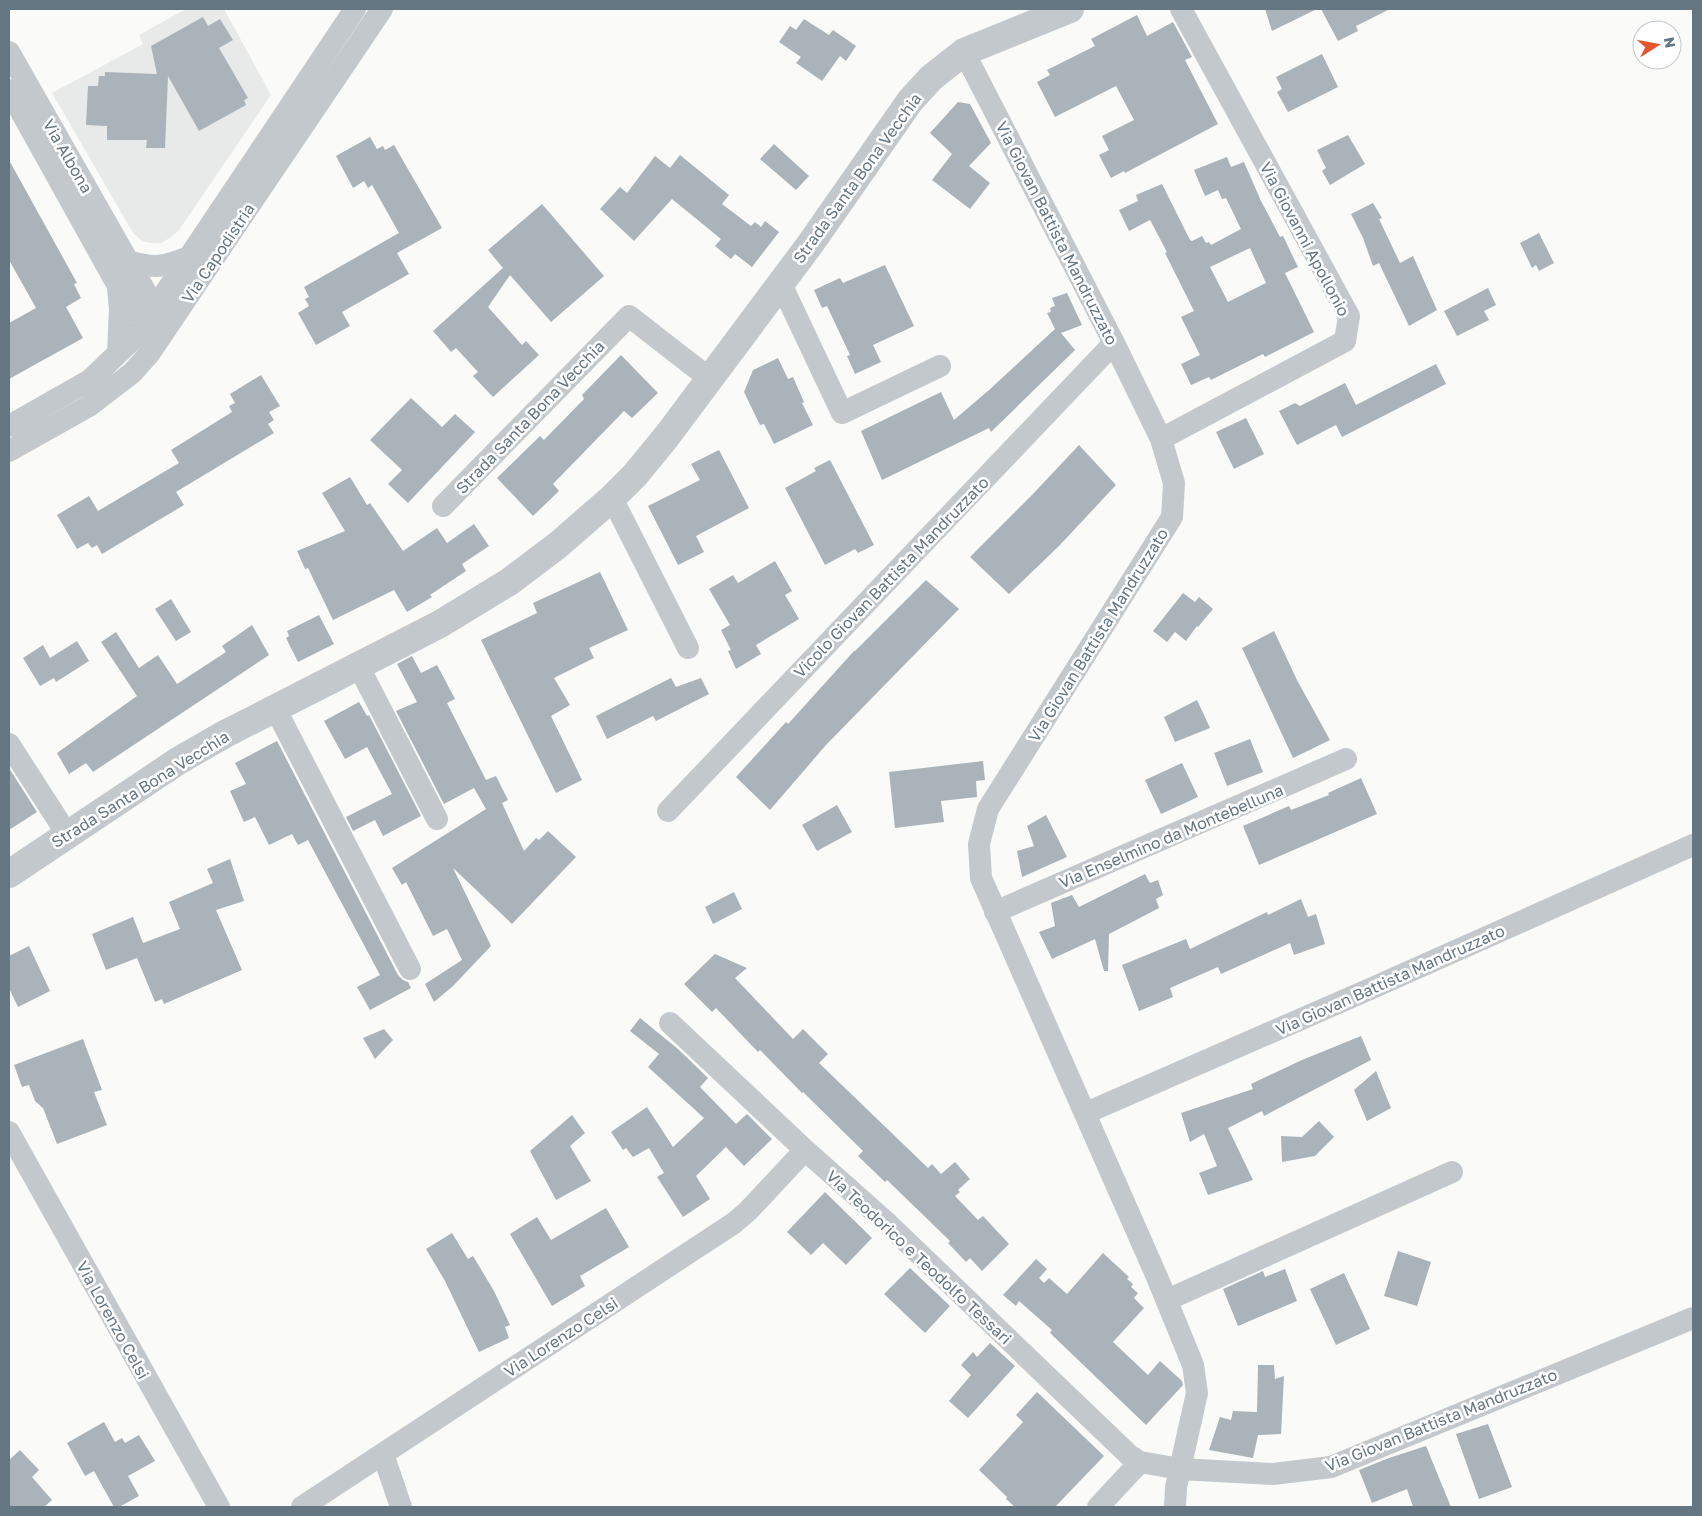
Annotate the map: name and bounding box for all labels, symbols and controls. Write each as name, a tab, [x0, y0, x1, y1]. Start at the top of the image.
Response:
north arrow	[1632, 20, 1682, 70]
text: N	[1661, 36, 1680, 49]
street label: Strada Santa Bona Vecchia	[788, 89, 926, 267]
street label: Via Albona	[39, 116, 97, 196]
street label: Via Giovan Battista Mandruzzato	[992, 118, 1122, 348]
street label: Via Giovanni Apollonio	[1256, 158, 1354, 320]
street label: Via Capodistria	[177, 199, 259, 307]
street label: Strada Santa Bona Vecchia	[451, 336, 609, 498]
street label: Vicolo Giovan Battista Mandruzzato	[789, 472, 993, 682]
street label: Via Giovan Battista Mandruzzato	[1024, 524, 1172, 746]
street label: Strada Santa Bona Vecchia	[48, 726, 232, 852]
street label: Via Enselmino da Montebelluna	[1056, 780, 1286, 892]
street label: Via Giovan Battista Mandruzzato	[1272, 920, 1508, 1040]
street label: Via Teodorico e Teodolfo Tessari	[822, 1166, 1016, 1348]
street label: Via Lorenzo Celsi	[72, 1258, 154, 1382]
street label: Via Lorenzo Celsi	[500, 1293, 622, 1381]
street label: Via Giovan Battista Mandruzzato	[1322, 1364, 1560, 1476]

